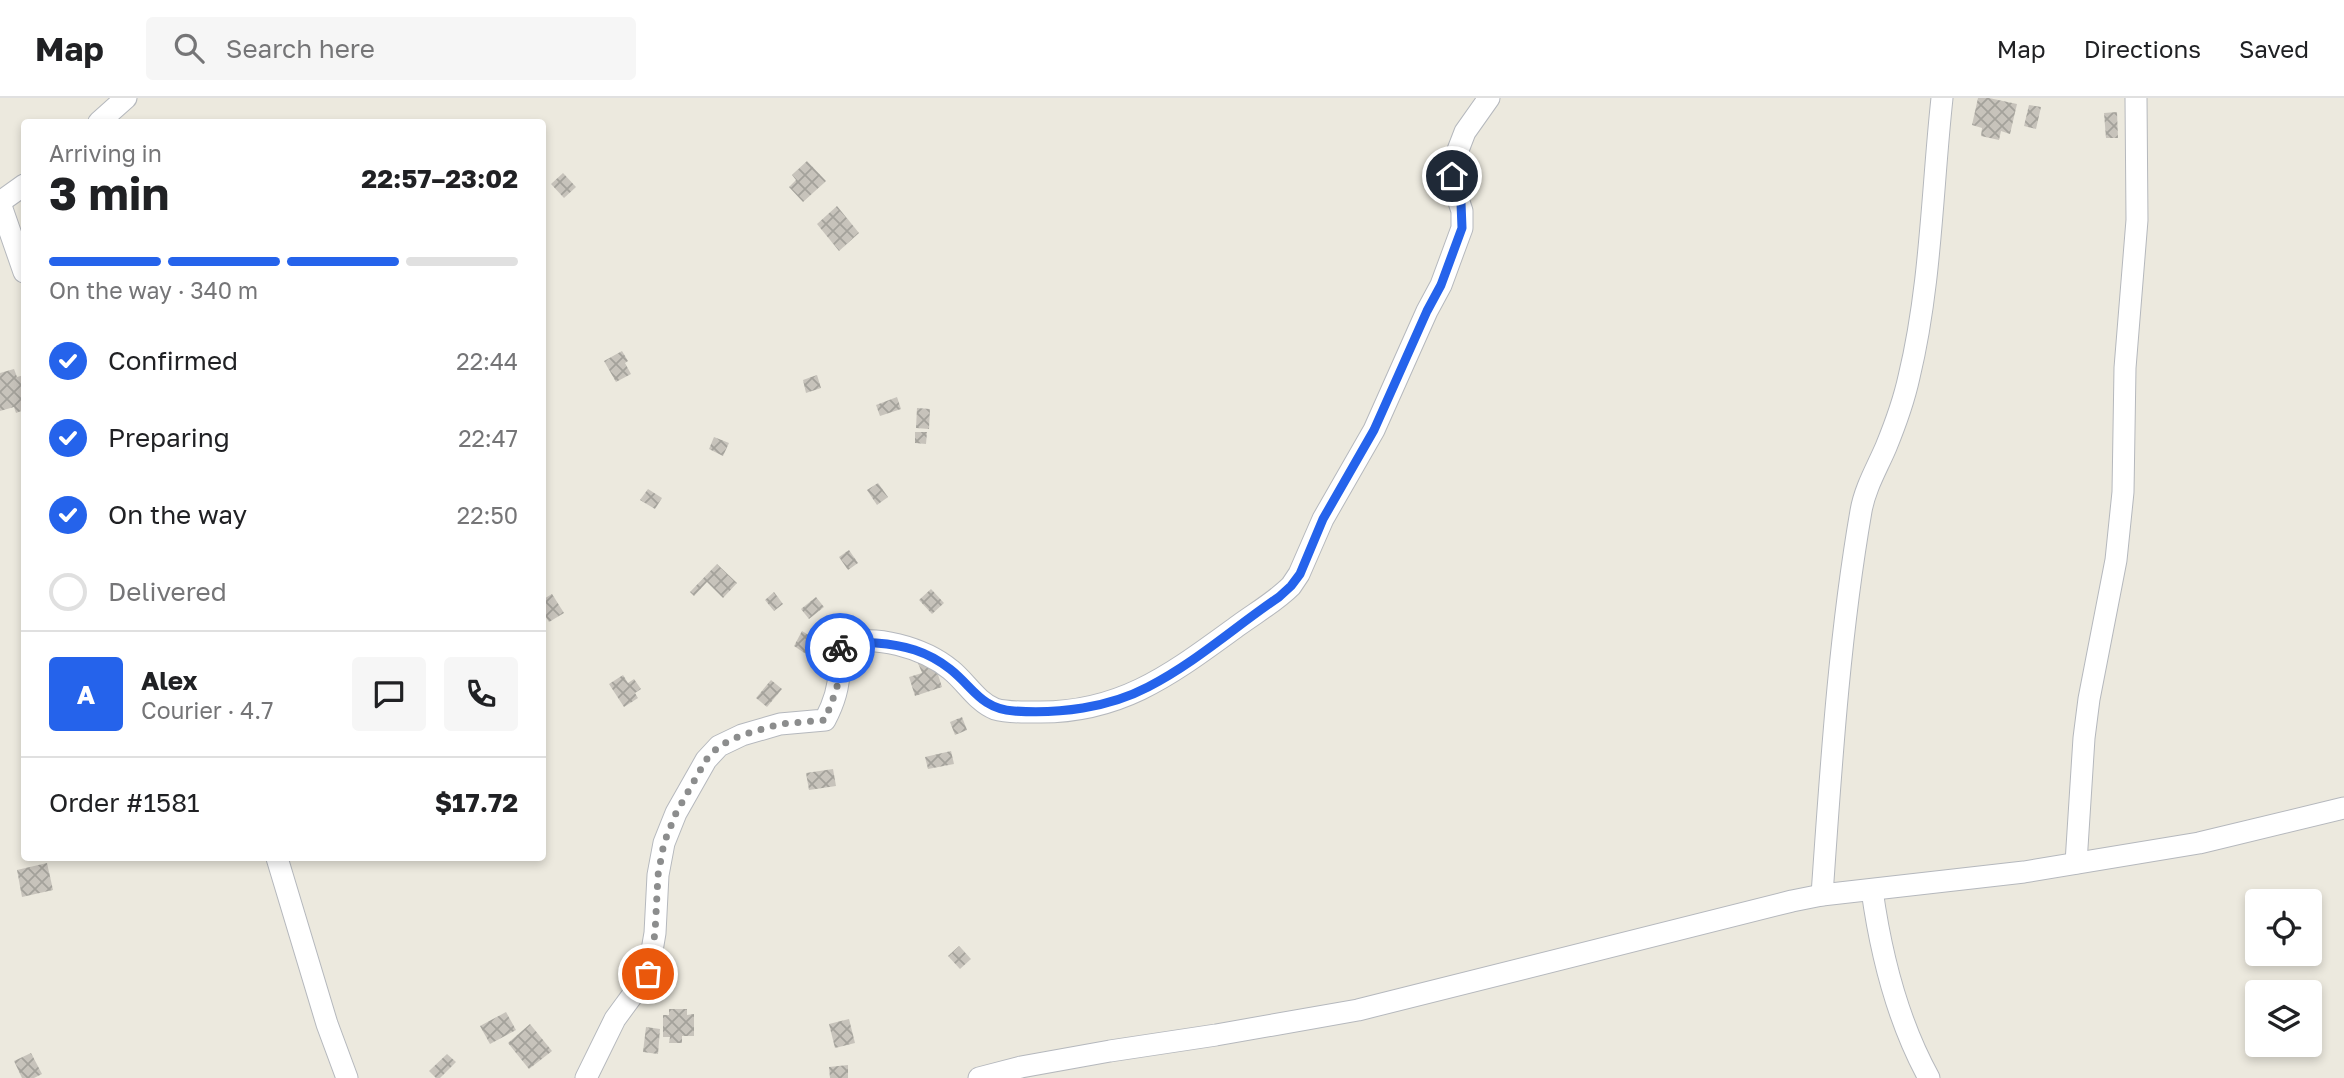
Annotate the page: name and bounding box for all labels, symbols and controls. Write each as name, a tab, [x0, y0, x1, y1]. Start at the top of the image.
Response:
search box	[146, 17, 636, 80]
text: Map	[35, 29, 104, 68]
icon: search	[170, 29, 208, 67]
text: Search here	[226, 33, 375, 64]
text: Map	[1997, 34, 2046, 63]
text: Directions	[2084, 34, 2201, 63]
text: Saved	[2239, 34, 2309, 63]
text: Arriving in	[49, 139, 162, 167]
pin	[1422, 146, 1482, 206]
icon: home	[1433, 157, 1471, 195]
text: 22:57–23:02	[361, 163, 518, 194]
text: 3 min	[49, 165, 169, 220]
text: On the way · 340 m	[49, 276, 258, 304]
icon: check	[49, 342, 87, 380]
text: Confirmed	[108, 345, 238, 376]
text: 22:44	[456, 347, 518, 375]
icon: check	[49, 419, 87, 457]
text: Preparing	[108, 422, 230, 453]
text: 22:47	[458, 424, 518, 452]
icon: check	[49, 496, 87, 534]
text: On the way	[108, 499, 247, 530]
text: 22:50	[457, 501, 518, 529]
text: Delivered	[108, 576, 227, 607]
courier	[805, 613, 875, 683]
icon: bike	[821, 629, 859, 667]
button: chat	[352, 657, 426, 731]
button: phone	[444, 657, 518, 731]
text: Alex	[141, 665, 198, 696]
text: A	[77, 679, 95, 710]
text: Courier · 4.7	[141, 696, 273, 724]
text: Order #1581	[49, 787, 200, 818]
text: $17.72	[435, 787, 518, 818]
map controls	[2245, 889, 2322, 1057]
button: locate	[2245, 889, 2322, 966]
pin	[618, 944, 678, 1004]
icon: bag	[629, 955, 667, 993]
button: layers	[2245, 980, 2322, 1057]

